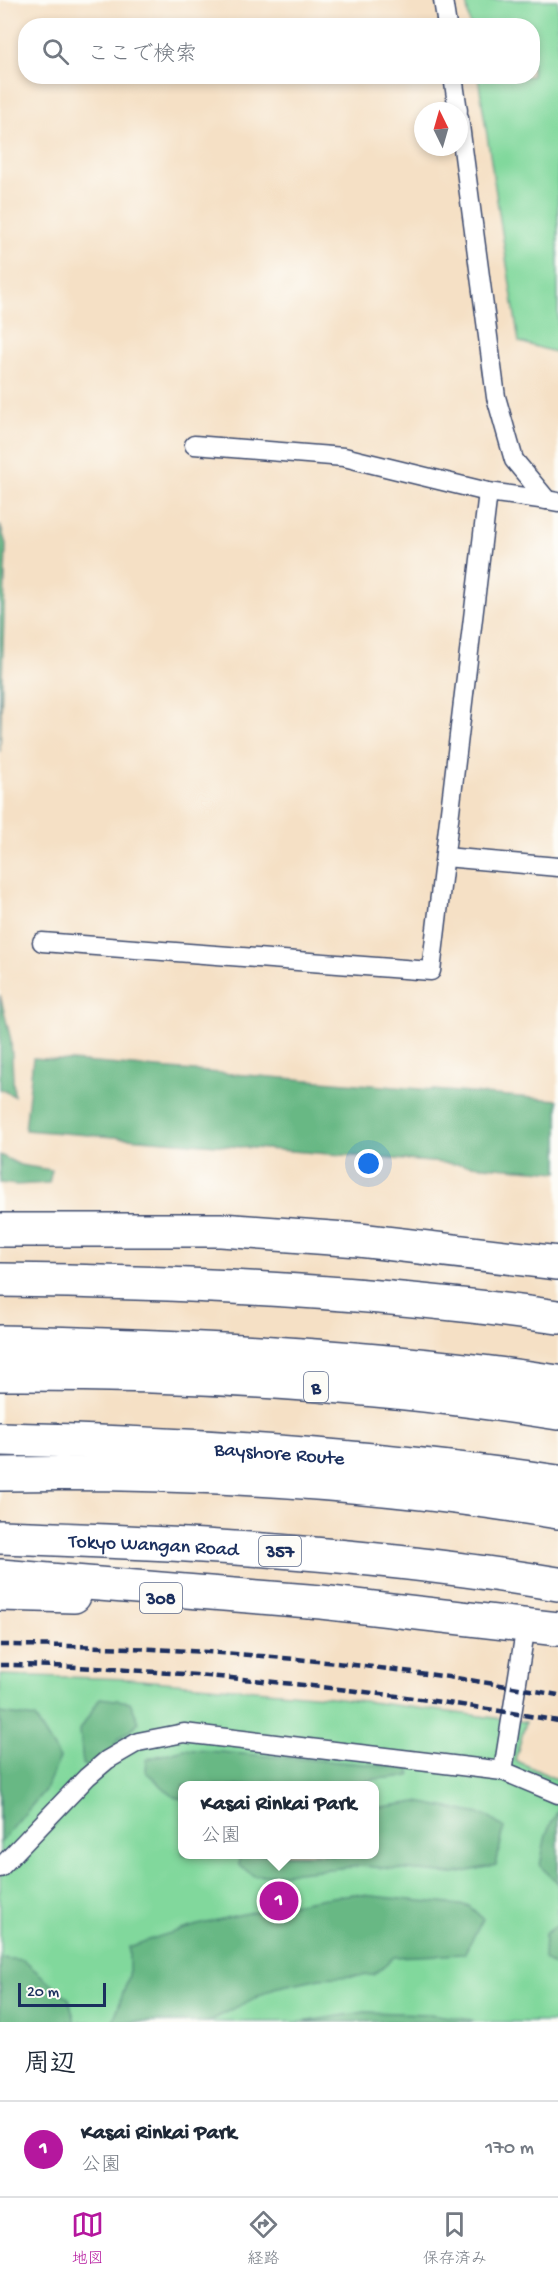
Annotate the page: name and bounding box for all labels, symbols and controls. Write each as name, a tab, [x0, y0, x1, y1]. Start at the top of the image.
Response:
search box	[18, 18, 540, 84]
icon: search	[39, 35, 72, 68]
text: ここで検索	[87, 43, 197, 69]
north arrow	[414, 102, 468, 156]
your location	[354, 1149, 383, 1178]
road number: B	[304, 1372, 328, 1402]
street label: Bayshore Route	[213, 1439, 346, 1472]
street label: Tokyo Wangan Road	[67, 1531, 242, 1563]
road number: 357	[259, 1536, 301, 1566]
road number: 308	[140, 1583, 182, 1613]
popup	[178, 1781, 379, 1859]
text: Kasai Rinkai Park	[201, 1792, 356, 1818]
text: 公園	[201, 1826, 241, 1849]
pin: 1	[260, 1878, 298, 1924]
scale bar	[18, 1980, 106, 2008]
text: 20 m	[27, 1984, 59, 2003]
text: 周辺	[24, 2051, 76, 2082]
text: Kasai Rinkai Park	[81, 2121, 236, 2147]
text: 1	[39, 2138, 48, 2161]
text: 170 m	[485, 2138, 534, 2161]
text: 公園	[81, 2155, 121, 2178]
tab: 地図	[71, 2208, 104, 2270]
tab: 経路	[247, 2208, 280, 2270]
tab: 保存済み	[423, 2208, 487, 2270]

